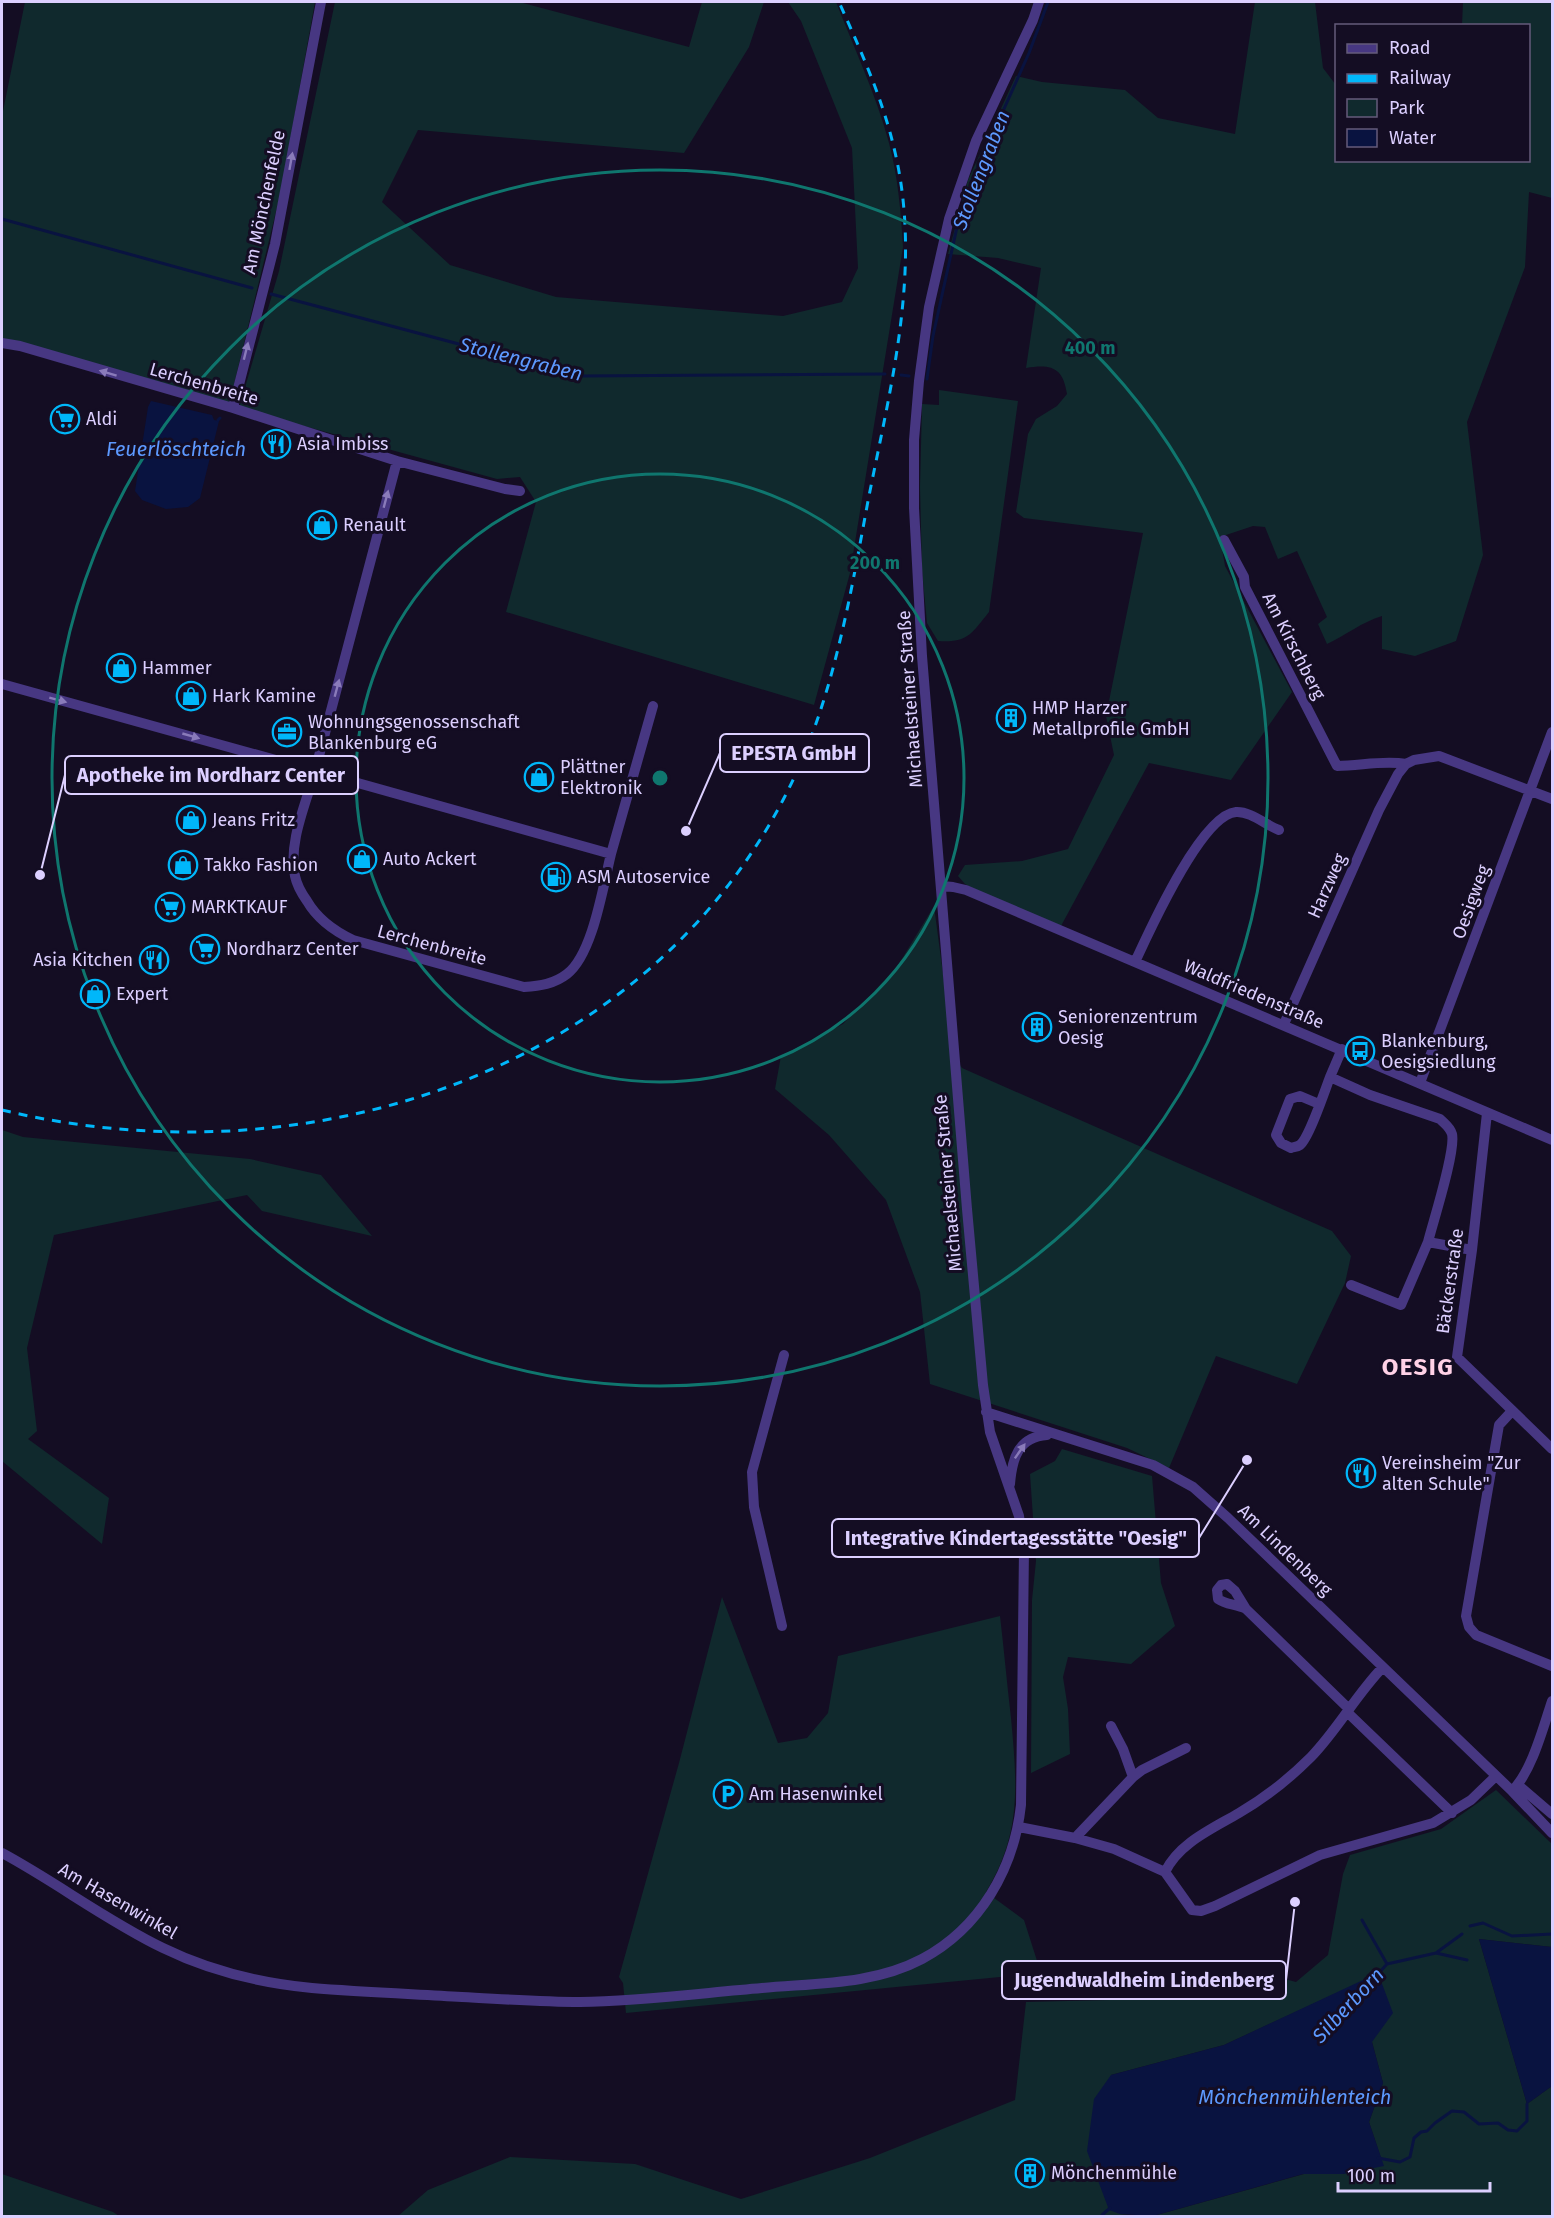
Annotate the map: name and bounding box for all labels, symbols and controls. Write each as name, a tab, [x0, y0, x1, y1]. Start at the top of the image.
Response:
legend	[1335, 24, 1530, 162]
text: Road	[1389, 37, 1431, 59]
text: Railway	[1389, 67, 1451, 89]
text: Park	[1389, 97, 1425, 119]
water label: Stollengraben	[947, 107, 1015, 234]
text: Water	[1389, 127, 1436, 149]
street label: Am Mönchenfelde	[238, 128, 290, 276]
one-way arrow	[287, 152, 296, 171]
water label: Stollengraben	[456, 332, 585, 386]
text: 400 m	[1065, 337, 1115, 359]
one-way arrow	[242, 342, 252, 360]
street label: Lerchenbreite	[147, 358, 261, 410]
one-way arrow	[99, 368, 117, 377]
supermarket icon: Aldi	[49, 403, 81, 435]
place label: Aldi	[86, 408, 117, 430]
restaurant icon: Asia Imbiss	[260, 428, 292, 460]
place label: Asia Imbiss	[297, 433, 389, 455]
water label: Feuerlöschteich	[106, 437, 246, 461]
one-way arrow	[382, 490, 392, 508]
shop icon: Renault	[306, 509, 338, 541]
place label: Renault	[343, 514, 407, 536]
text: 200 m	[850, 552, 900, 574]
street label: Am Kirschberg	[1258, 589, 1331, 704]
street label: Michaelsteiner Straße	[893, 610, 927, 788]
shop icon: Hammer	[105, 652, 137, 684]
place label: Hammer	[142, 657, 212, 679]
one-way arrow	[333, 678, 342, 696]
shop icon: Hark Kamine	[175, 680, 207, 712]
place label: Hark Kamine	[212, 685, 316, 707]
one-way arrow	[49, 695, 67, 705]
place label: HMP Harzer Metallprofile GmbH	[1032, 697, 1190, 740]
building icon: HMP Harzer Metallprofile GmbH	[995, 702, 1027, 734]
place label: Wohnungsgenossenschaft Blankenburg eG	[308, 711, 520, 754]
office icon: Wohnungsgenossenschaft Blankenburg eG	[271, 716, 303, 748]
one-way arrow	[182, 732, 200, 741]
callout: EPESTA GmbH	[720, 734, 869, 772]
text: EPESTA GmbH	[731, 741, 857, 765]
callout: Apotheke im Nordharz Center	[65, 756, 358, 794]
place label: Plättner Elektronik	[560, 756, 643, 799]
shop icon: Plättner Elektronik	[523, 761, 555, 793]
text: Apotheke im Nordharz Center	[76, 763, 346, 787]
centre of rings	[650, 768, 670, 788]
shop icon: Jeans Fritz	[175, 804, 207, 836]
place label: Jeans Fritz	[212, 809, 295, 831]
shop icon: Auto Ackert	[346, 843, 378, 875]
place label: Auto Ackert	[383, 848, 477, 870]
shop icon: Takko Fashion	[167, 849, 199, 881]
street label: Harzweg	[1303, 850, 1351, 922]
place label: Takko Fashion	[204, 854, 318, 876]
fuel station icon: ASM Autoservice	[540, 861, 572, 893]
street label: Oesigweg	[1447, 861, 1495, 942]
place label: ASM Autoservice	[577, 866, 710, 888]
supermarket icon: MARKTKAUF	[154, 891, 186, 923]
place label: MARKTKAUF	[191, 896, 288, 918]
street label: Lerchenbreite	[375, 920, 489, 970]
supermarket icon: Nordharz Center	[189, 933, 221, 965]
place label: Nordharz Center	[226, 938, 359, 960]
restaurant icon: Asia Kitchen	[138, 944, 170, 976]
place label: Asia Kitchen	[33, 949, 133, 971]
street label: Waldfriedenstraße	[1180, 954, 1328, 1034]
shop icon: Expert	[79, 978, 111, 1010]
place label: Expert	[116, 983, 169, 1005]
place label: Seniorenzentrum Oesig	[1058, 1006, 1198, 1049]
building icon: Seniorenzentrum Oesig	[1021, 1011, 1053, 1043]
place label: Blankenburg, Oesigsiedlung	[1381, 1030, 1496, 1073]
bus stop icon: Blankenburg, Oesigsiedlung	[1344, 1035, 1376, 1067]
street label: Michaelsteiner Straße	[929, 1094, 967, 1272]
street label: Bäckerstraße	[1432, 1227, 1468, 1335]
district label: OESIG	[1382, 1353, 1454, 1381]
one-way arrow	[1014, 1443, 1026, 1459]
place label: Vereinsheim "Zur alten Schule"	[1382, 1452, 1521, 1495]
restaurant icon: Vereinsheim "Zur alten Schule"	[1345, 1457, 1377, 1489]
street label: Am Lindenberg	[1233, 1499, 1337, 1601]
callout: Integrative Kindertagesstätte "Oesig"	[832, 1519, 1199, 1557]
text: Integrative Kindertagesstätte "Oesig"	[845, 1526, 1187, 1550]
parking icon: Am Hasenwinkel	[712, 1778, 744, 1810]
place label: Am Hasenwinkel	[749, 1783, 883, 1805]
street label: Am Hasenwinkel	[55, 1858, 181, 1944]
callout: Jugendwaldheim Lindenberg	[1002, 1961, 1286, 1999]
water label: Silberborn	[1306, 1962, 1389, 2048]
text: Jugendwaldheim Lindenberg	[1013, 1968, 1275, 1992]
water label: Mönchenmühlenteich	[1199, 2085, 1391, 2109]
scale bar	[1338, 2155, 1490, 2193]
building icon: Mönchenmühle	[1014, 2157, 1046, 2189]
place label: Mönchenmühle	[1051, 2162, 1177, 2184]
text: 100 m	[1347, 2165, 1395, 2187]

